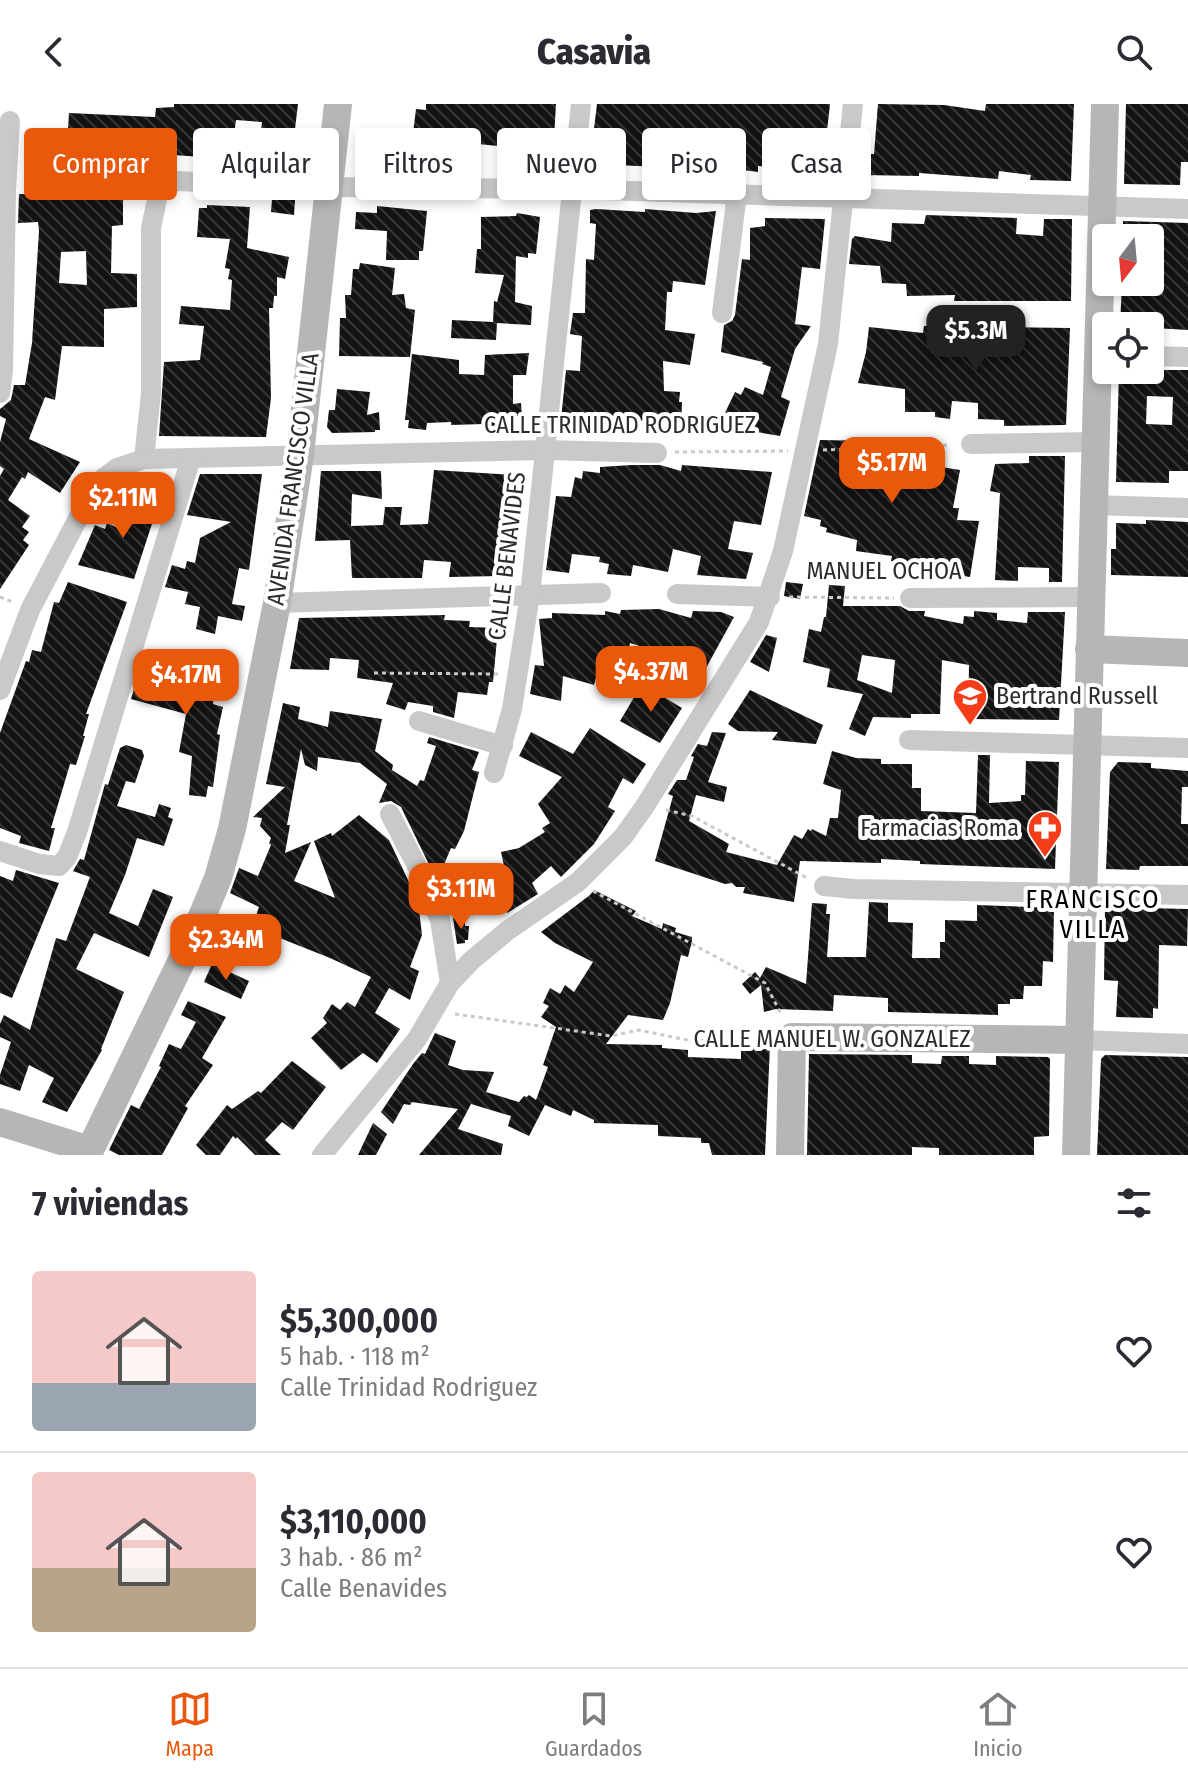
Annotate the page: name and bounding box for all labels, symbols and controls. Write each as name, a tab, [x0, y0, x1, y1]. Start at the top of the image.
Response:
icon: back	[32, 30, 76, 74]
text: Casavia	[537, 30, 651, 74]
icon: search	[1112, 30, 1156, 74]
chip: Comprar	[24, 128, 177, 200]
chip: Alquilar	[193, 128, 339, 200]
chip: Filtros	[355, 128, 481, 200]
chip: Nuevo	[497, 128, 626, 200]
chip: Piso	[642, 128, 746, 200]
chip: Casa	[762, 128, 871, 200]
north arrow	[1092, 224, 1164, 296]
map controls	[1092, 224, 1164, 384]
pin: $5.3M	[920, 305, 1032, 373]
button: locate	[1092, 312, 1164, 384]
text: $5.3M	[944, 315, 1008, 346]
street label: AVENIDA FRANCISCO VILLA	[261, 351, 325, 607]
street label: CALLE TRINIDAD RODRIGUEZ	[484, 411, 756, 439]
pin: $5.17M	[827, 437, 957, 505]
text: $5.17M	[857, 447, 927, 478]
street label: CALLE BENAVIDES	[483, 470, 531, 642]
pin: $2.11M	[58, 472, 188, 540]
text: $2.11M	[89, 482, 157, 513]
street label: MANUEL OCHOA	[806, 557, 962, 585]
pin: $4.37M	[586, 646, 716, 714]
pin: $4.17M	[121, 649, 251, 717]
text: $4.37M	[614, 656, 688, 687]
text: $4.17M	[151, 659, 221, 690]
school or university icon: Bertrand Russell	[951, 677, 989, 727]
place label: Bertrand Russell	[996, 682, 1158, 710]
pharmacy icon: Farmacias Roma	[1026, 809, 1064, 859]
place label: Farmacias Roma	[860, 814, 1019, 842]
pin: $3.11M	[396, 863, 526, 931]
text: $3.11M	[427, 873, 495, 904]
district label: FRANCISCO VILLA	[1026, 884, 1160, 945]
pin: $2.34M	[161, 914, 291, 982]
text: $2.34M	[188, 924, 264, 955]
street label: CALLE MANUEL W. GONZALEZ	[693, 1025, 971, 1053]
icon: filters	[1112, 1181, 1156, 1225]
text: 7 viviendas	[32, 1183, 188, 1224]
text: $5,300,000	[280, 1300, 438, 1341]
icon: home	[96, 1303, 192, 1399]
icon: heart	[1112, 1329, 1156, 1373]
text: 5 hab. · 118 m²	[280, 1341, 430, 1372]
text: Calle Trinidad Rodriguez	[280, 1372, 537, 1403]
text: $3,110,000	[280, 1501, 427, 1542]
icon: home	[96, 1504, 192, 1600]
icon: heart	[1112, 1530, 1156, 1574]
text: 3 hab. · 86 m²	[280, 1542, 422, 1573]
text: Calle Benavides	[280, 1573, 447, 1604]
tab: Mapa	[165, 1687, 214, 1762]
tab: Guardados	[545, 1687, 642, 1762]
tab: Inicio	[973, 1687, 1023, 1762]

